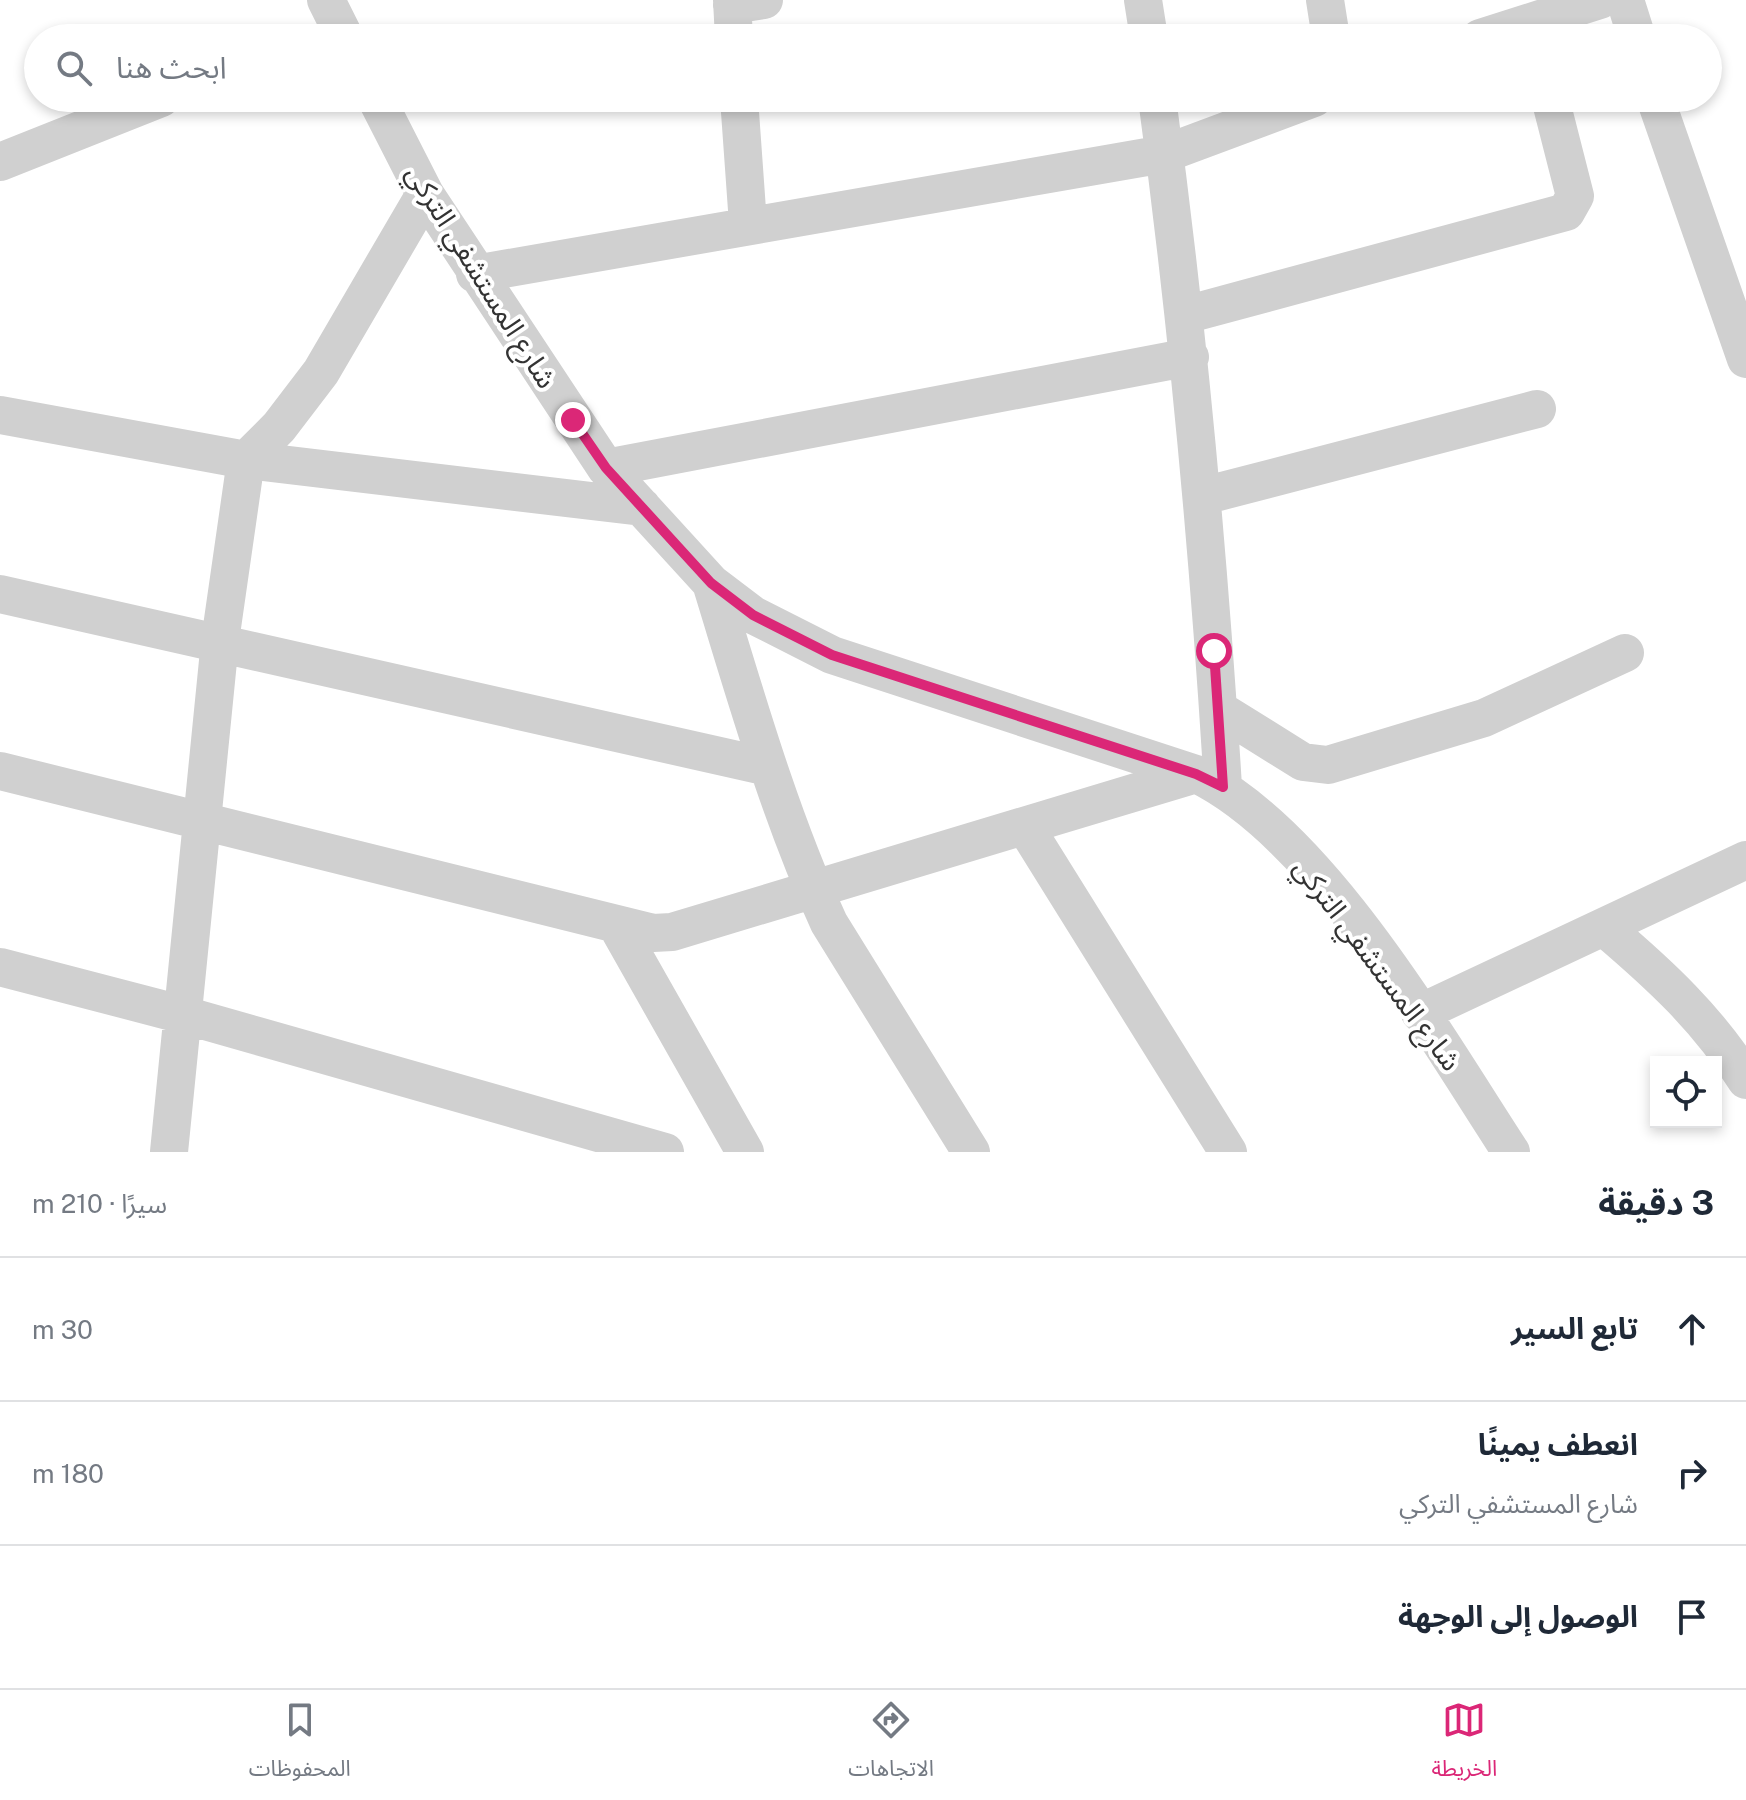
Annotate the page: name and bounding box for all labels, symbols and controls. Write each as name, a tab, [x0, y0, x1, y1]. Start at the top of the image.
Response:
search box	[24, 24, 1722, 112]
icon: search	[52, 46, 96, 90]
text: ابحث هنا	[116, 49, 227, 85]
street label: شارع المستشفي التركي	[395, 158, 564, 397]
route end	[555, 402, 591, 438]
route start	[1196, 633, 1232, 669]
street label: شارع المستشفي التركي	[1283, 851, 1469, 1080]
map controls	[1650, 1056, 1722, 1128]
button: locate	[1650, 1056, 1722, 1128]
text: 3 دقيقة	[1598, 1183, 1714, 1223]
text: سيرًا · 210 m	[32, 1188, 167, 1219]
icon: ahead	[1670, 1307, 1714, 1351]
text: تابع السير	[1511, 1310, 1638, 1346]
text: 30 m	[32, 1314, 93, 1345]
text: انعطف يمينًا	[1478, 1426, 1638, 1462]
icon: right	[1670, 1451, 1714, 1495]
text: 180 m	[32, 1458, 104, 1489]
text: شارع المستشفي التركي	[1399, 1488, 1638, 1519]
icon: arrive	[1670, 1595, 1714, 1639]
text: الوصول إلى الوجهة	[1398, 1598, 1638, 1634]
tab: المحفوظات	[249, 1698, 351, 1792]
tab: الاتجاهات	[848, 1698, 934, 1792]
tab: الخريطة	[1431, 1698, 1497, 1792]

